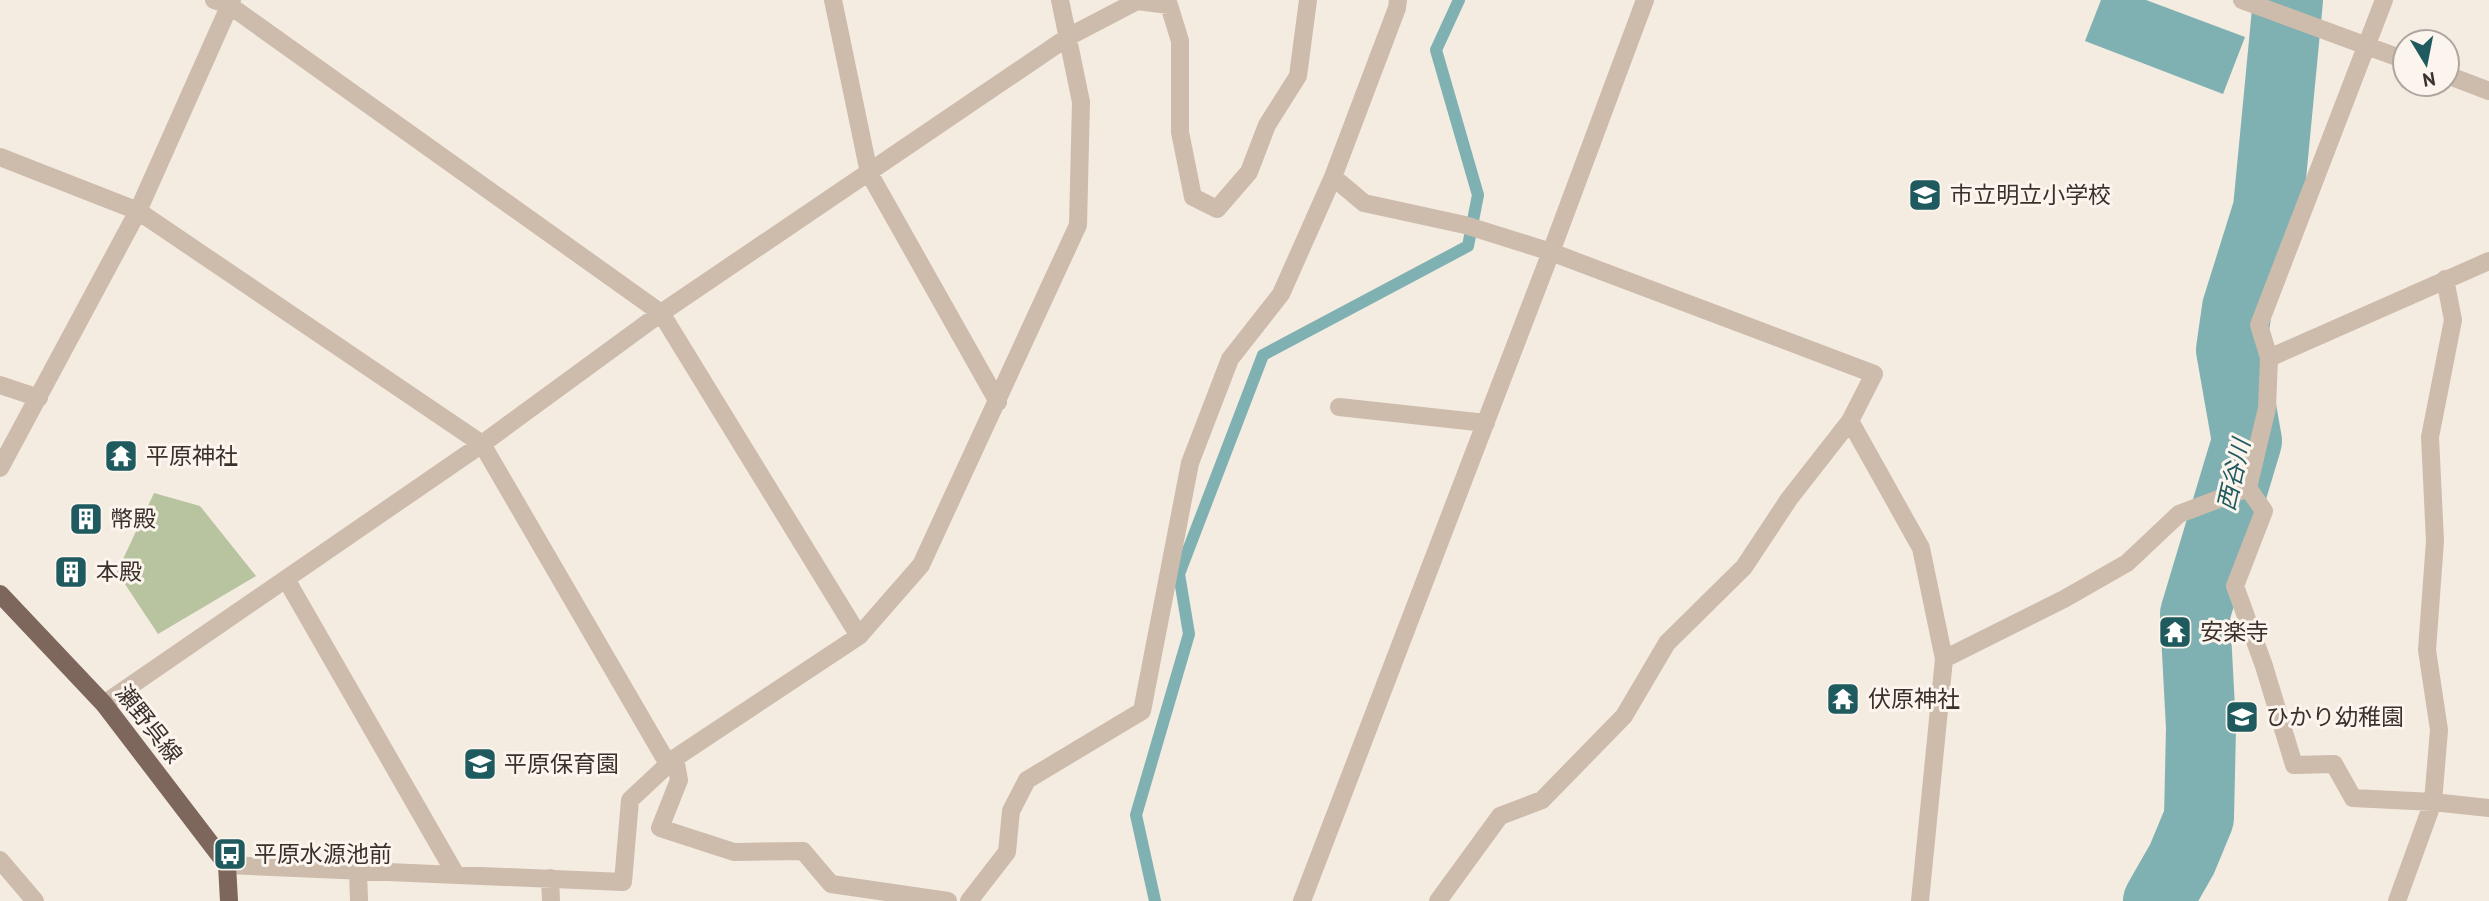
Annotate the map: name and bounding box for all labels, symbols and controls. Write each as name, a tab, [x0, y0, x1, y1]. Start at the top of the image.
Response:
north arrow	[2391, 28, 2461, 98]
text: N	[2421, 67, 2437, 93]
school or university icon: 市立明立小学校	[1906, 176, 1944, 214]
place label: 市立明立小学校	[1950, 180, 2111, 209]
water label: 西谷川	[2210, 433, 2257, 513]
temple icon: 平原神社	[102, 437, 140, 475]
place label: 平原神社	[146, 441, 238, 470]
building icon: 幣殿	[67, 500, 105, 538]
place label: 幣殿	[110, 504, 156, 533]
building icon: 本殿	[52, 553, 90, 591]
place label: 本殿	[96, 557, 142, 586]
temple icon: 安楽寺	[2156, 613, 2194, 651]
place label: 安楽寺	[2200, 617, 2269, 646]
street label: 瀬野呉線	[110, 679, 189, 769]
temple icon: 伏原神社	[1824, 680, 1862, 718]
place label: 伏原神社	[1868, 684, 1960, 713]
school or university icon: ひかり幼稚園	[2223, 698, 2261, 736]
place label: ひかり幼稚園	[2266, 702, 2404, 731]
school or university icon: 平原保育園	[461, 745, 499, 783]
place label: 平原保育園	[504, 749, 619, 778]
bus stop icon: 平原水源池前	[211, 835, 249, 873]
place label: 平原水源池前	[254, 839, 392, 868]

